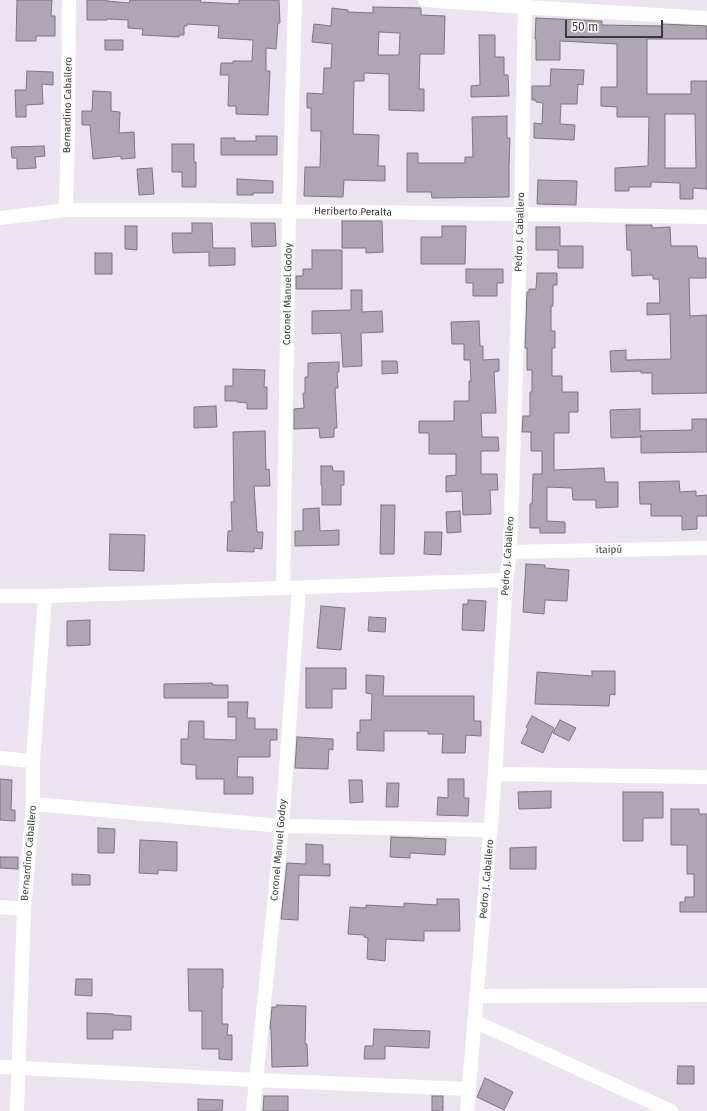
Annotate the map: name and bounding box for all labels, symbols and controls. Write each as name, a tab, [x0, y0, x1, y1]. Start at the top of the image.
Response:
scale bar	[567, 12, 665, 38]
text: 50 m	[572, 20, 598, 34]
street label: Bernardino Caballero	[61, 57, 75, 153]
street label: Pedro J. Caballero	[513, 192, 527, 272]
street label: Heriberto Peralta	[314, 205, 392, 219]
street label: Coronel Manuel Godoy	[281, 243, 295, 345]
street label: Pedro J. Caballero	[499, 516, 517, 596]
street label: itaipú	[596, 544, 622, 556]
street label: Coronel Manuel Godoy	[269, 799, 289, 901]
street label: Bernardino Caballero	[19, 805, 39, 901]
street label: Pedro J. Caballero	[478, 839, 496, 919]

